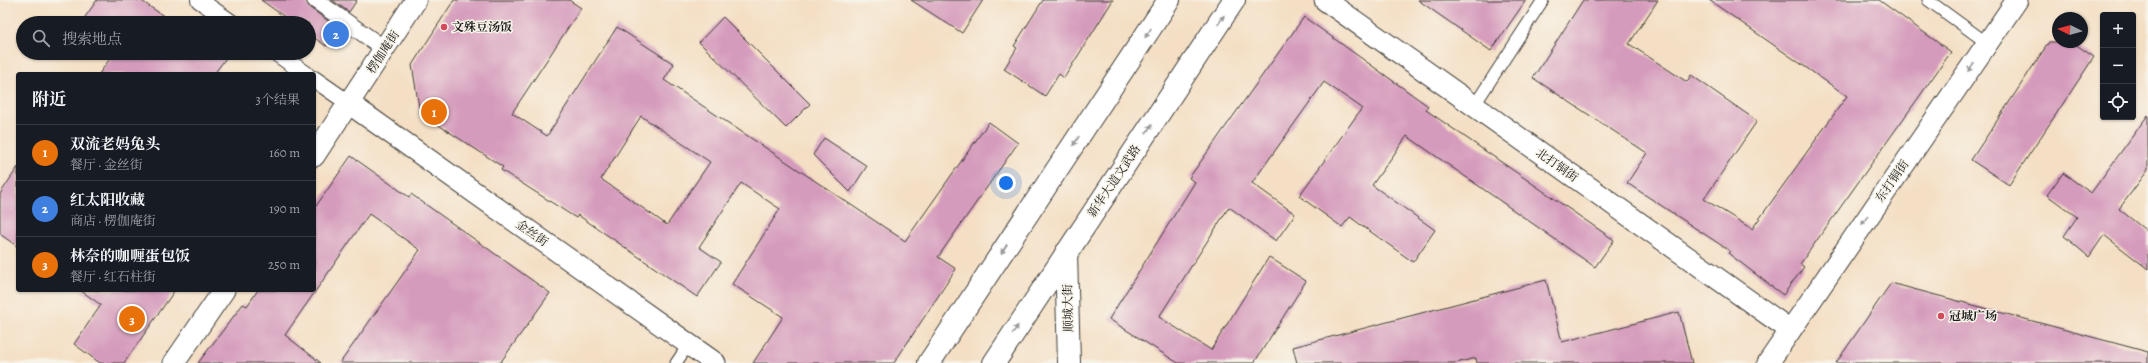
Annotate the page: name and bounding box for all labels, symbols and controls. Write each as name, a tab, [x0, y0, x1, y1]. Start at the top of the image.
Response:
north arrow	[2052, 12, 2088, 48]
map controls	[2100, 12, 2136, 120]
button: +	[2100, 12, 2136, 48]
one-way arrow	[1217, 14, 1224, 26]
search box	[16, 16, 316, 60]
pin: 2	[323, 19, 349, 49]
place label: 文殊豆汤饭	[452, 19, 512, 35]
marker: 文殊豆汤饭	[439, 22, 449, 32]
icon: search	[30, 27, 52, 49]
street label: 楞伽庵街	[363, 27, 403, 76]
one-way arrow	[1144, 27, 1152, 38]
text: 搜索地点	[62, 29, 122, 49]
button: −	[2100, 48, 2136, 84]
one-way arrow	[1967, 62, 1975, 72]
button: locate	[2100, 84, 2136, 120]
text: 附近	[32, 88, 66, 111]
text: 3个结果	[256, 91, 300, 108]
pin: 1	[421, 97, 447, 127]
one-way arrow	[1145, 123, 1153, 134]
text: 双流老妈兔头	[70, 134, 160, 154]
one-way arrow	[1072, 136, 1080, 146]
street label: 新华大道文武路	[1084, 142, 1144, 220]
text: 1	[43, 144, 47, 161]
text: 160 m	[269, 144, 300, 161]
street label: 北打铜街	[1533, 145, 1582, 186]
text: 餐厅 · 金丝街	[70, 156, 143, 173]
street label: 东打铜街	[1872, 156, 1913, 205]
your location	[996, 173, 1016, 193]
text: 红太阳收藏	[70, 190, 145, 210]
text: 2	[42, 200, 48, 217]
text: 190 m	[269, 200, 300, 217]
text: 商店 · 楞伽庵街	[70, 212, 156, 229]
one-way arrow	[1861, 215, 1869, 225]
street label: 金丝街	[513, 216, 552, 250]
one-way arrow	[1001, 244, 1008, 255]
text: 林奈的咖喱蛋包饭	[70, 246, 190, 266]
text: 3	[42, 256, 48, 273]
text: 250 m	[268, 256, 300, 273]
text: 餐厅 · 红石柱街	[70, 268, 156, 285]
street label: 顺城大街	[1060, 283, 1076, 332]
pin: 3	[119, 304, 145, 334]
place label: 冠城广场	[1949, 308, 1997, 324]
marker: 冠城广场	[1936, 311, 1946, 321]
one-way arrow	[1011, 325, 1019, 336]

